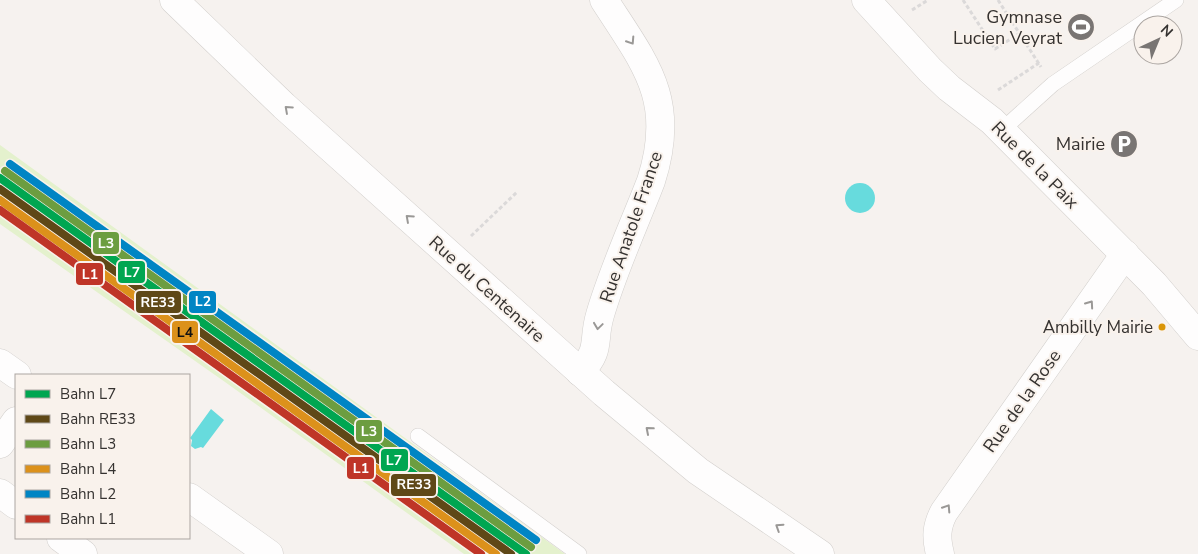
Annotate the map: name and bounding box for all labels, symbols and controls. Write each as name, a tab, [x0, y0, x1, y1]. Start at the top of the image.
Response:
place label: Gymnase Lucien Veyrat	[953, 5, 1063, 50]
sports icon: Gymnase Lucien Veyrat	[1066, 12, 1096, 42]
north arrow	[1133, 15, 1183, 65]
text: N	[1156, 21, 1177, 41]
one-way arrow	[625, 35, 634, 45]
one-way arrow	[285, 106, 294, 115]
street label: Rue de la Paix	[986, 116, 1084, 214]
parking icon: Mairie	[1109, 129, 1139, 159]
place label: Mairie	[1056, 132, 1105, 156]
street label: Rue Anatole France	[594, 148, 668, 306]
one-way arrow	[405, 215, 414, 224]
street label: Rue du Centenaire	[424, 230, 550, 348]
line badge: L3	[92, 231, 120, 255]
text: L3	[98, 234, 114, 253]
line badge: L7	[117, 260, 146, 284]
line badge: L1	[75, 262, 104, 286]
text: L7	[124, 263, 140, 282]
text: L1	[82, 265, 98, 284]
line badge: RE33	[135, 290, 182, 314]
line badge: L2	[188, 290, 217, 314]
text: L2	[195, 292, 211, 311]
text: RE33	[141, 293, 175, 312]
one-way arrow	[1084, 300, 1093, 309]
place label: Ambilly Mairie	[1043, 316, 1153, 339]
line badge: L4	[171, 320, 199, 344]
one-way arrow	[593, 322, 604, 330]
marker: Ambilly Mairie	[1157, 322, 1167, 332]
text: L4	[177, 323, 194, 342]
street label: Rue de la Rose	[978, 345, 1066, 457]
legend	[15, 374, 190, 539]
text: Bahn L7	[60, 384, 116, 404]
text: Bahn RE33	[60, 409, 136, 429]
line badge: L3	[355, 419, 383, 443]
text: L3	[361, 422, 377, 441]
one-way arrow	[645, 427, 654, 436]
text: Bahn L3	[60, 434, 116, 454]
line badge: L7	[380, 448, 409, 472]
text: L7	[386, 451, 402, 470]
line badge: L1	[346, 456, 375, 480]
text: Bahn L4	[60, 459, 116, 479]
text: L1	[353, 459, 369, 478]
line badge: RE33	[390, 473, 437, 497]
text: RE33	[397, 475, 431, 494]
text: Bahn L2	[60, 484, 116, 504]
one-way arrow	[941, 505, 950, 514]
text: Bahn L1	[60, 509, 116, 529]
one-way arrow	[775, 524, 784, 534]

